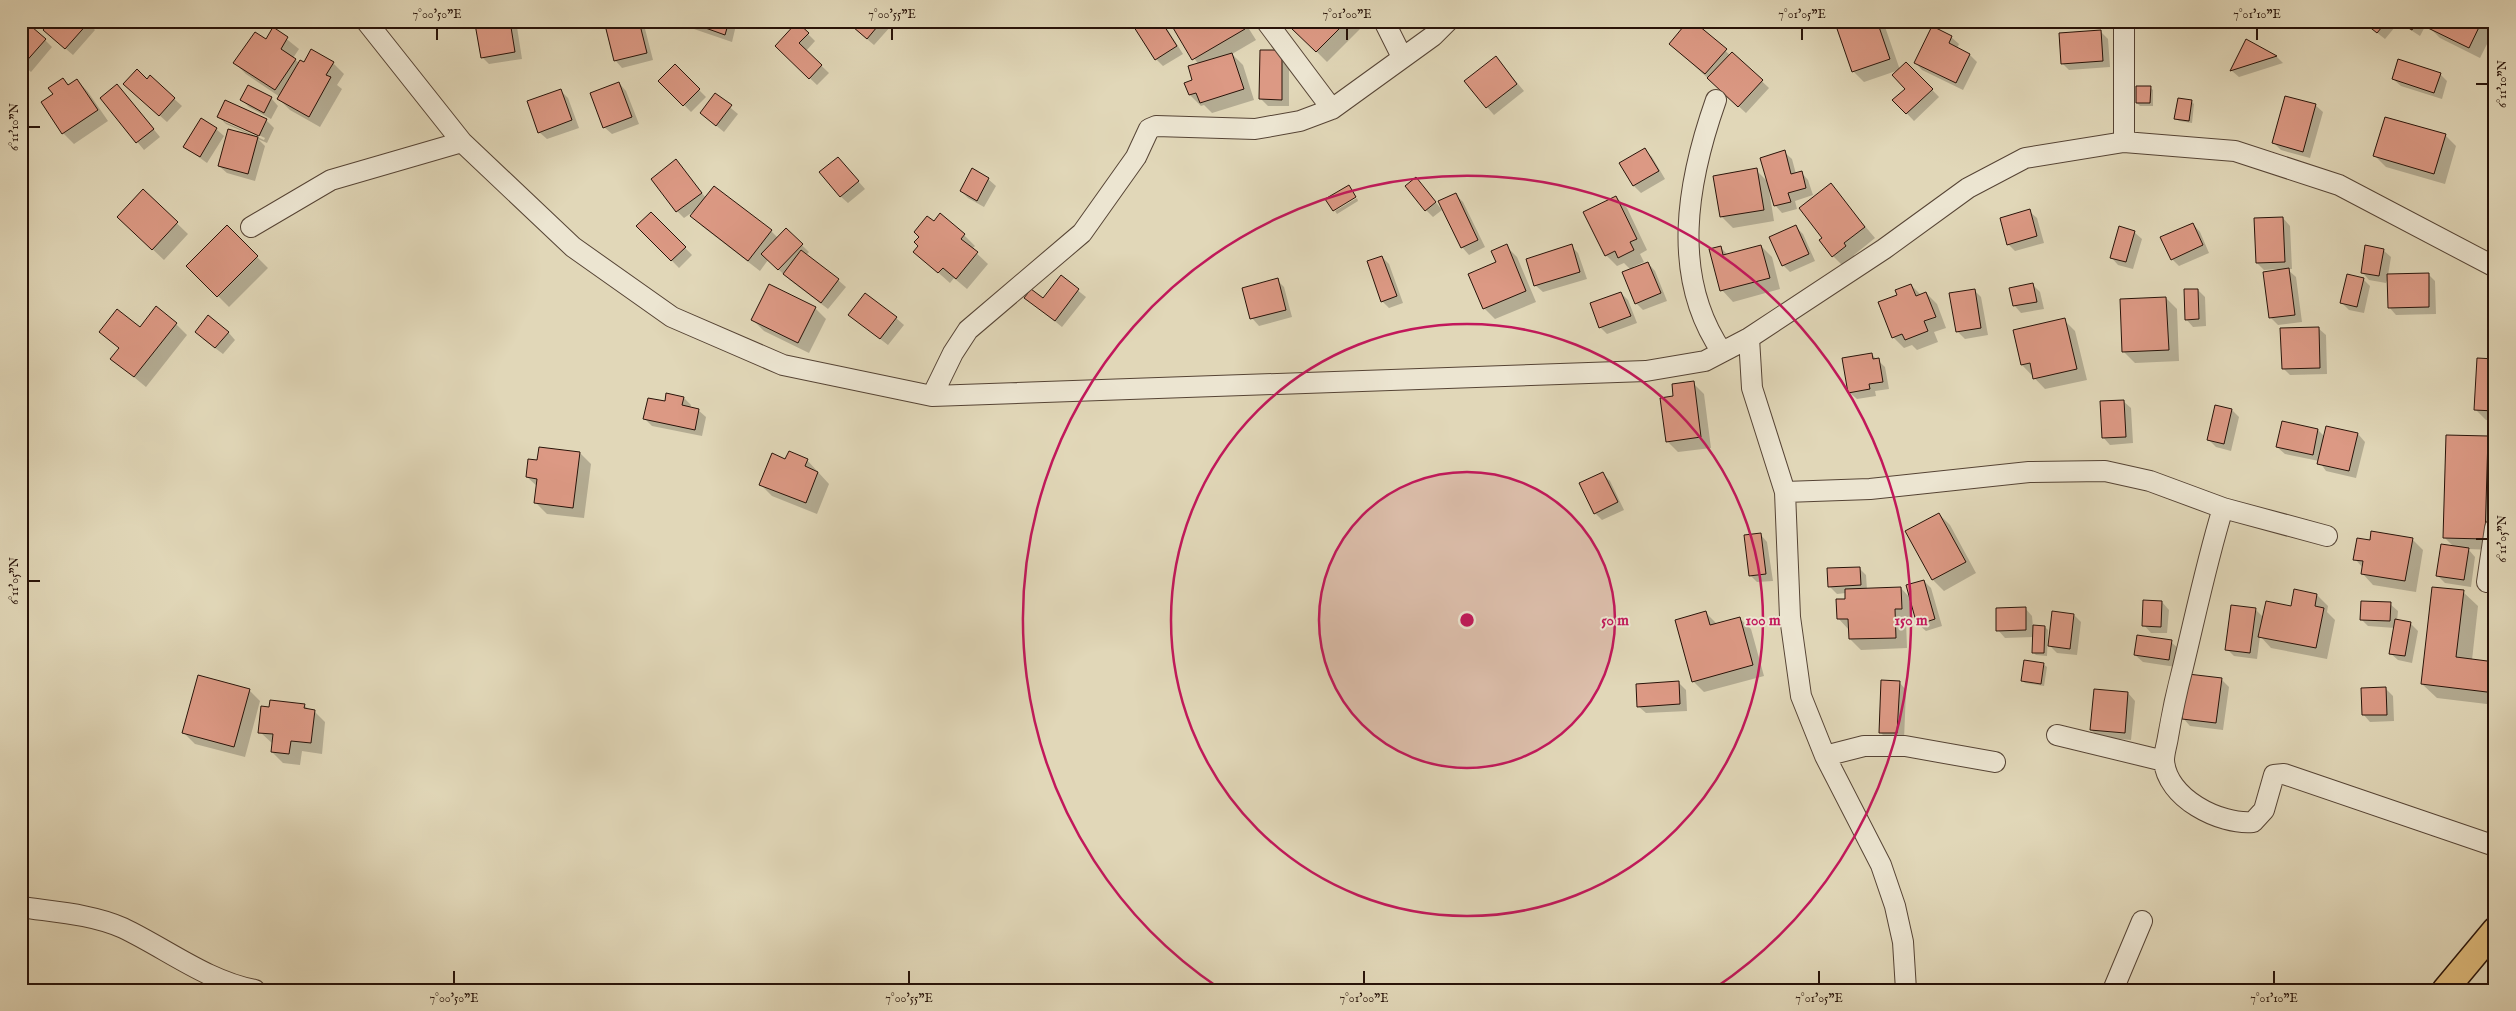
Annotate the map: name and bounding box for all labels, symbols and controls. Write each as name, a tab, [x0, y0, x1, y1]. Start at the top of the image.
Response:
text: 7°00'50"E	[413, 7, 461, 22]
text: 7°00'55"E	[868, 7, 916, 22]
text: 7°01'00"E	[1322, 7, 1372, 22]
text: 7°01'05"E	[1778, 7, 1826, 22]
text: 7°01'10"E	[2233, 7, 2281, 22]
text: 6°11'10"N	[2495, 60, 2510, 108]
text: 6°11'10"N	[7, 103, 22, 151]
text: 6°11'05"N	[2495, 515, 2510, 563]
text: 6°11'05"N	[7, 557, 22, 605]
centre of rings	[1458, 611, 1476, 629]
text: 50 m	[1601, 611, 1629, 630]
text: 100 m	[1745, 611, 1781, 630]
text: 150 m	[1894, 611, 1928, 630]
text: 7°00'50"E	[430, 991, 478, 1006]
text: 7°00'55"E	[885, 991, 933, 1006]
text: 7°01'00"E	[1339, 991, 1389, 1006]
text: 7°01'05"E	[1795, 991, 1843, 1006]
text: 7°01'10"E	[2250, 991, 2298, 1006]

